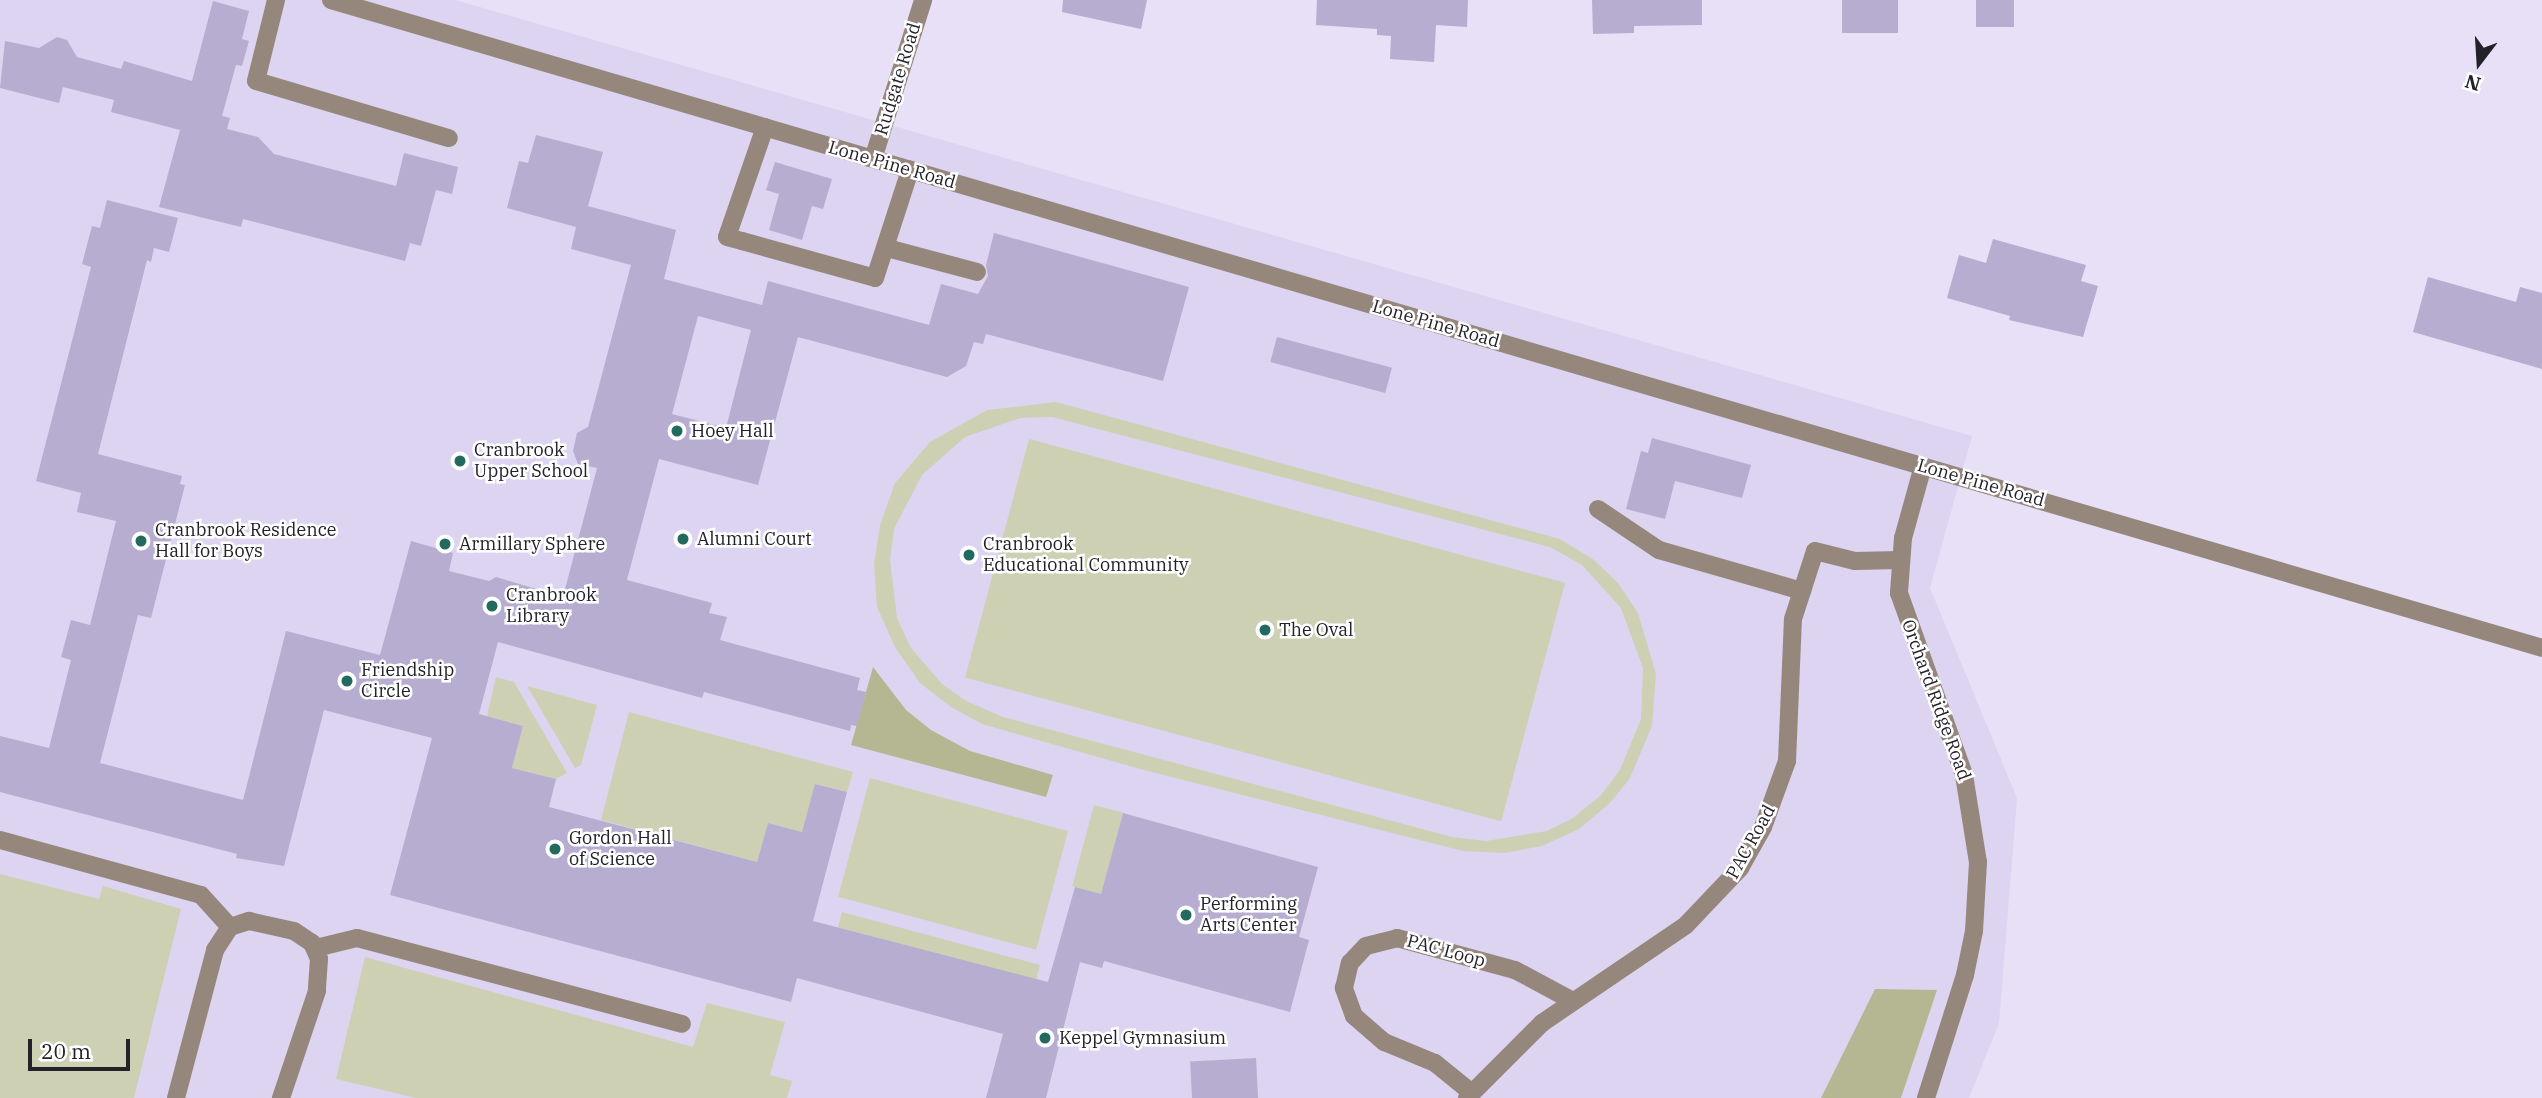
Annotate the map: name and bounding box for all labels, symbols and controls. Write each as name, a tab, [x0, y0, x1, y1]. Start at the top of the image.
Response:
street label: Rudgate Road	[871, 20, 925, 138]
north arrow	[2444, 28, 2514, 98]
text: N	[2462, 69, 2484, 97]
street label: Lone Pine Road	[826, 137, 958, 193]
street label: Lone Pine Road	[1370, 296, 1502, 352]
place label: Hoey Hall	[691, 420, 774, 442]
marker: Hoey Hall	[669, 423, 685, 439]
place label: Cranbrook Upper School	[474, 440, 588, 482]
marker: Cranbrook Upper School	[452, 453, 468, 469]
street label: Lone Pine Road	[1915, 455, 2047, 511]
place label: Cranbrook Residence Hall for Boys	[155, 520, 336, 562]
place label: Alumni Court	[697, 528, 812, 550]
marker: Alumni Court	[675, 531, 691, 547]
marker: Cranbrook Residence Hall for Boys	[133, 533, 149, 549]
place label: Armillary Sphere	[459, 533, 605, 555]
place label: Cranbrook Educational Community	[983, 534, 1189, 576]
marker: Armillary Sphere	[437, 536, 453, 552]
marker: Cranbrook Educational Community	[961, 547, 977, 563]
place label: Cranbrook Library	[506, 585, 596, 628]
marker: Cranbrook Library	[484, 598, 500, 614]
street label: Orchard Ridge Road	[1897, 617, 1975, 783]
place label: The Oval	[1279, 619, 1353, 641]
marker: The Oval	[1257, 622, 1273, 638]
place label: Friendship Circle	[361, 660, 454, 702]
marker: Friendship Circle	[339, 673, 355, 689]
street label: PAC Road	[1722, 801, 1780, 883]
place label: Gordon Hall of Science	[569, 828, 672, 870]
marker: Gordon Hall of Science	[547, 841, 563, 857]
place label: Performing Arts Center	[1200, 894, 1297, 936]
marker: Performing Arts Center	[1178, 907, 1194, 923]
street label: PAC Loop	[1404, 930, 1488, 972]
scale bar	[32, 1024, 133, 1068]
place label: Keppel Gymnasium	[1059, 1027, 1226, 1049]
marker: Keppel Gymnasium	[1037, 1030, 1053, 1046]
text: 20 m	[41, 1037, 91, 1065]

